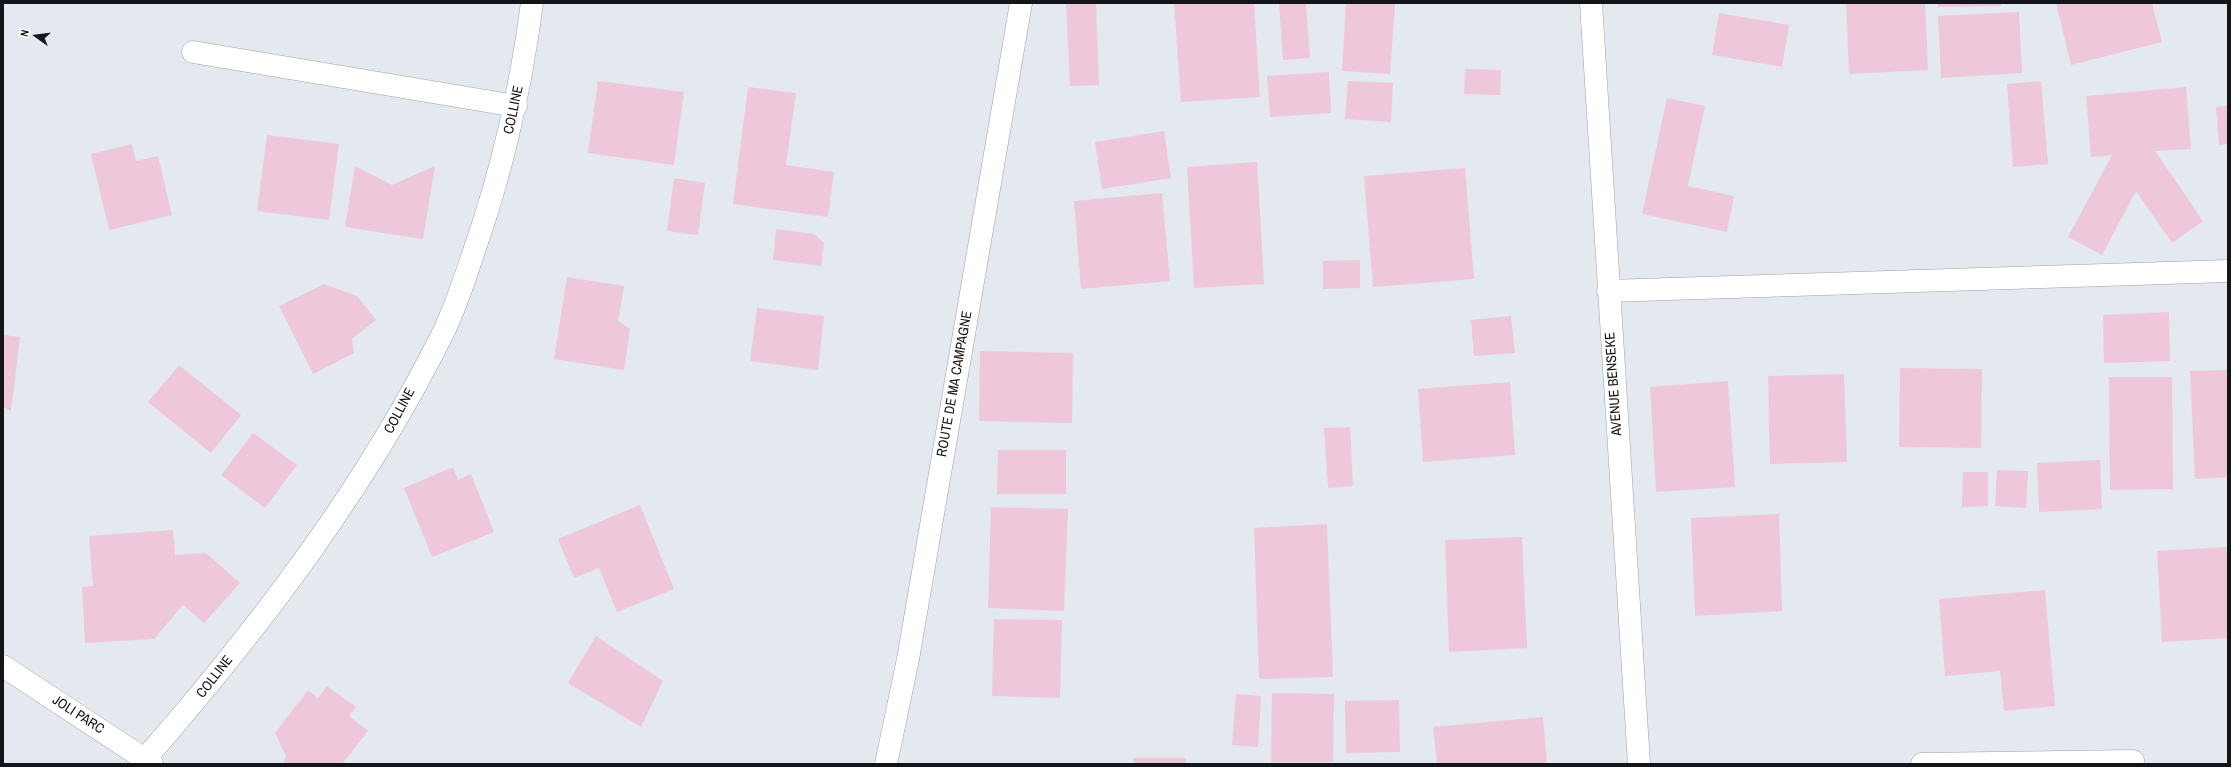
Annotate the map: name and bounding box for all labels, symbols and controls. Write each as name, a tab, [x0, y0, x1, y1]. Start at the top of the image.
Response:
north arrow	[16, 16, 56, 56]
text: N	[17, 28, 32, 38]
street label: COLLINE	[501, 84, 527, 136]
street label: ROUTE DE MA CAMPAGNE	[934, 310, 976, 458]
street label: AVENUE BENSEKE	[1602, 332, 1626, 436]
street label: COLLINE	[381, 385, 419, 437]
street label: COLLINE	[193, 652, 237, 702]
street label: JOLI PARC	[49, 692, 107, 738]

